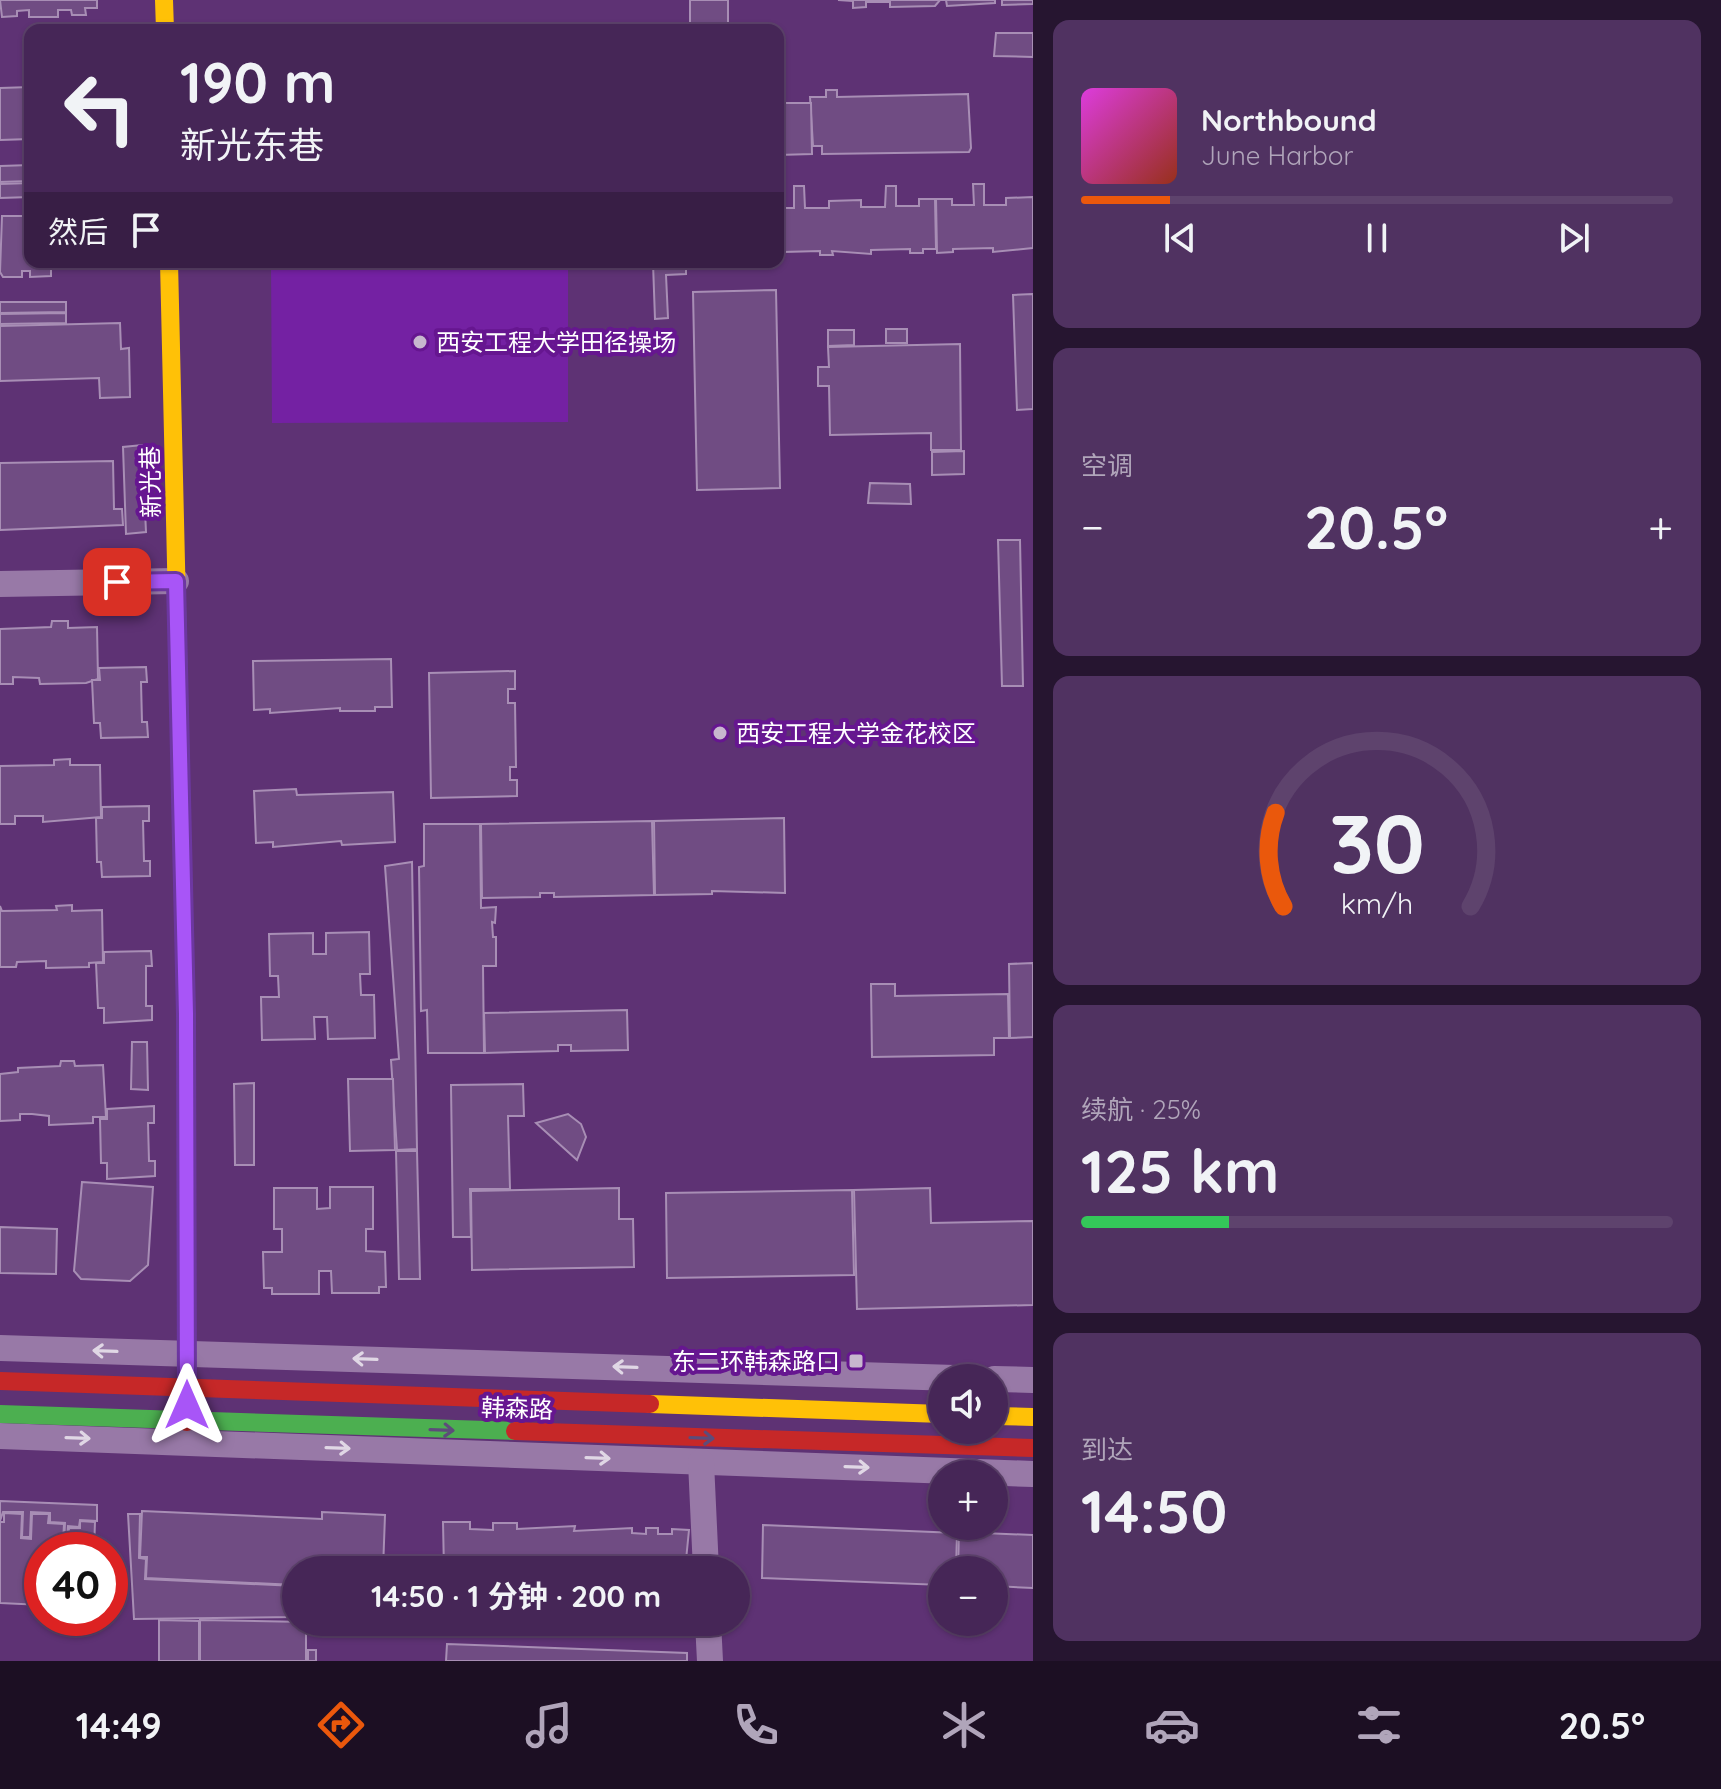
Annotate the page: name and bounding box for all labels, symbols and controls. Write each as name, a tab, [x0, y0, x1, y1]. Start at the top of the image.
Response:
text: 190 m	[180, 47, 335, 117]
icon: left	[48, 56, 152, 160]
text: Northbound	[1201, 101, 1377, 139]
text: 新光东巷	[180, 122, 324, 167]
text: June Harbor	[1201, 139, 1353, 172]
icon: arrive	[124, 208, 168, 252]
text: 然后	[48, 213, 108, 251]
icon: previous	[1158, 216, 1202, 260]
icon: pause	[1355, 216, 1399, 260]
icon: next	[1552, 216, 1596, 260]
place label: 西安工程大学田径操场	[436, 327, 676, 357]
marker: 西安工程大学田径操场	[411, 333, 429, 351]
street label: 新光巷	[134, 446, 166, 518]
text: 空调	[1081, 449, 1133, 482]
text: 20.5°	[1304, 489, 1448, 564]
text: −	[1081, 499, 1104, 554]
text: +	[1648, 499, 1673, 554]
pin	[83, 548, 151, 616]
icon: arrive	[95, 560, 139, 604]
place label: 西安工程大学金花校区	[736, 718, 976, 748]
marker: 西安工程大学金花校区	[711, 724, 729, 742]
text: 30	[1329, 789, 1425, 893]
text: km/h	[1341, 885, 1413, 921]
text: 续航 · 25%	[1081, 1093, 1201, 1126]
text: 125 km	[1081, 1133, 1279, 1208]
one-way arrow	[92, 1343, 119, 1358]
place label: 东二环韩森路口	[672, 1346, 840, 1376]
one-way arrow	[352, 1352, 379, 1367]
marker: 东二环韩森路口	[847, 1352, 865, 1370]
one-way arrow	[612, 1360, 639, 1375]
position arrow	[145, 1363, 229, 1447]
map controls	[928, 1364, 1008, 1636]
button: sound	[928, 1364, 1008, 1444]
street label: 韩森路	[480, 1392, 554, 1424]
one-way arrow	[428, 1422, 455, 1437]
one-way arrow	[688, 1430, 715, 1446]
one-way arrow	[64, 1431, 91, 1446]
text: 到达	[1081, 1433, 1133, 1466]
one-way arrow	[324, 1441, 351, 1456]
one-way arrow	[584, 1450, 611, 1465]
one-way arrow	[843, 1460, 870, 1475]
button: +	[928, 1460, 1008, 1540]
text: 14:50	[1081, 1473, 1227, 1548]
speed limit sign: 40	[24, 1532, 128, 1636]
button: −	[928, 1556, 1008, 1636]
text: 14:50 · 1 分钟 · 200 m	[371, 1577, 661, 1615]
icon: directions	[313, 1697, 369, 1753]
icon: music	[521, 1697, 577, 1753]
icon: phone	[728, 1697, 784, 1753]
icon: climate	[936, 1697, 992, 1753]
icon: car	[1144, 1697, 1200, 1753]
icon: filters	[1351, 1697, 1407, 1753]
text: 14:49	[76, 1703, 162, 1748]
text: 20.5°	[1559, 1703, 1645, 1748]

